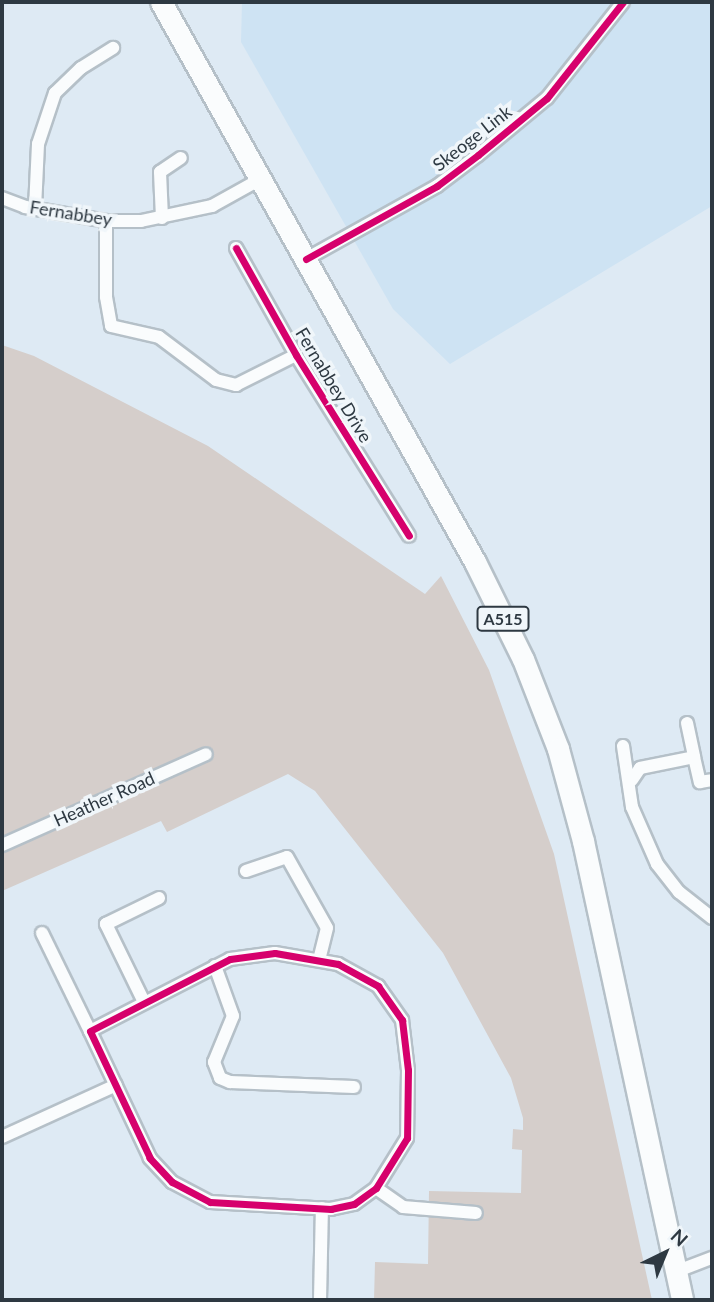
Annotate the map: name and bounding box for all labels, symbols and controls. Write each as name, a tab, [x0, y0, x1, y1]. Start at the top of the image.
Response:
street label: Skeoge Link	[428, 101, 516, 175]
street label: Fernabbey	[28, 196, 114, 230]
street label: Fernabbey Drive	[291, 323, 377, 447]
road number: A515	[475, 606, 531, 632]
street label: Heather Road	[50, 767, 158, 831]
north arrow	[630, 1218, 700, 1288]
text: N	[666, 1224, 693, 1251]

